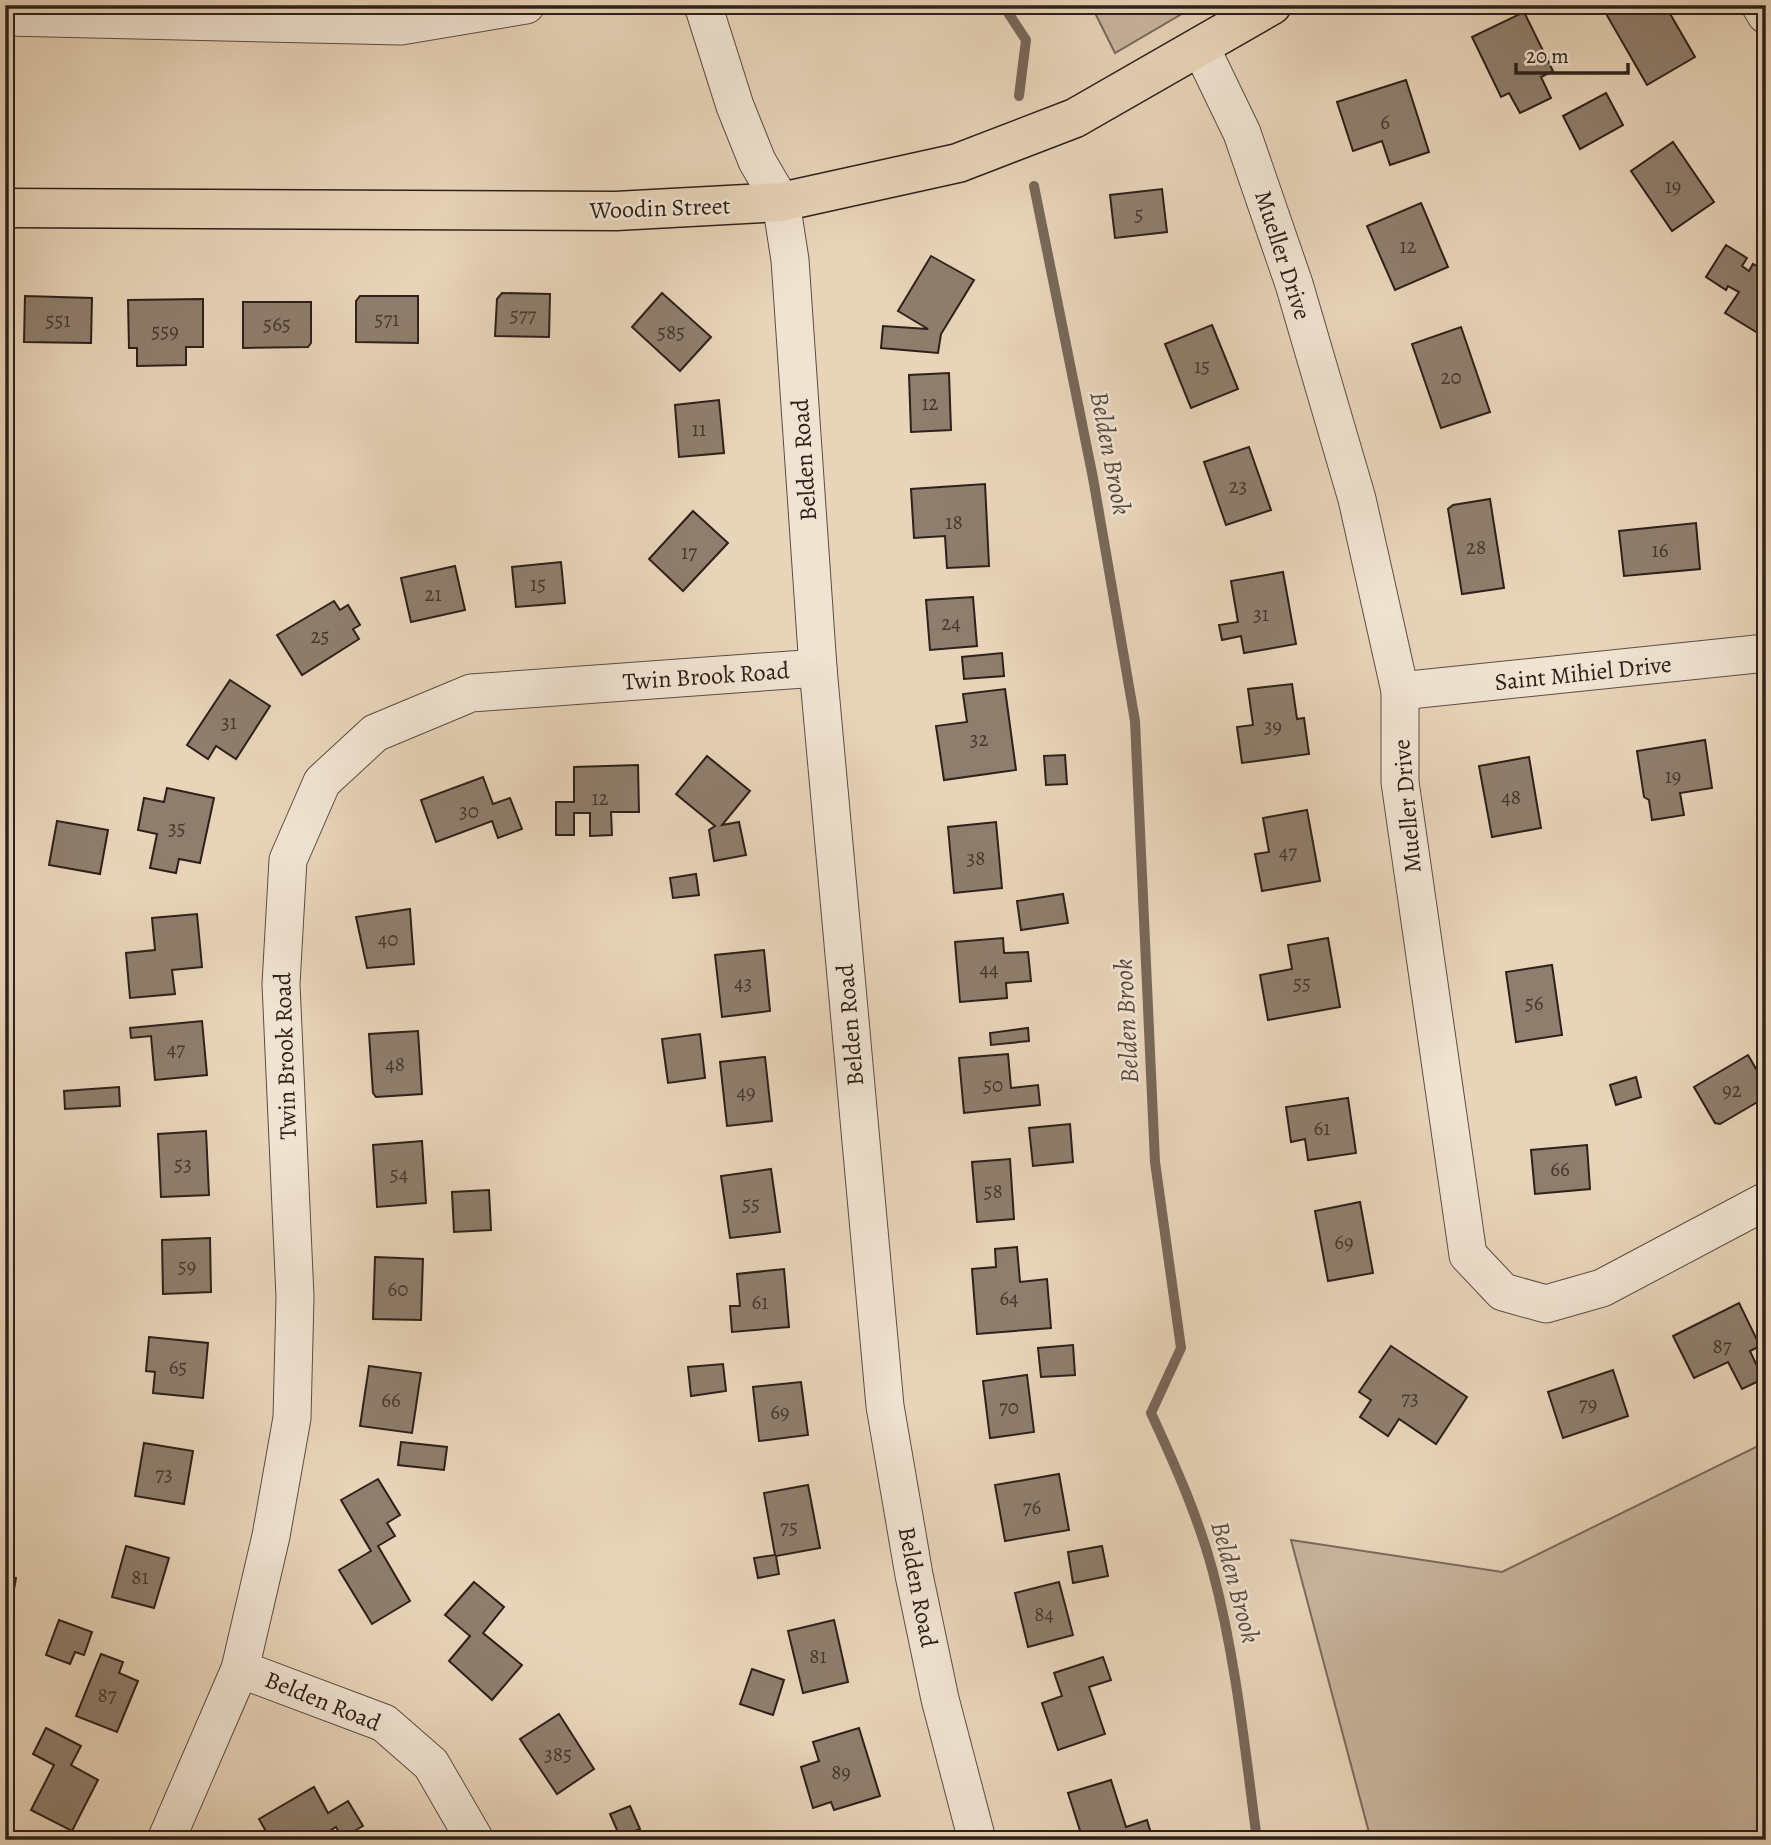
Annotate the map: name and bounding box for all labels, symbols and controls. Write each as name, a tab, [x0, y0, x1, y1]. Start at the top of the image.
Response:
scale bar	[1516, 32, 1628, 76]
text: 20 m	[1526, 42, 1569, 70]
house number: 6	[1380, 108, 1390, 136]
house number: 19	[1665, 172, 1681, 200]
street label: Mueller Drive	[1247, 186, 1319, 324]
street label: Woodin Street	[588, 190, 731, 226]
house number: 5	[1134, 200, 1144, 228]
house number: 12	[1399, 232, 1417, 260]
house number: 577	[510, 301, 537, 329]
house number: 571	[374, 305, 400, 333]
house number: 551	[45, 306, 71, 334]
house number: 565	[263, 310, 291, 338]
house number: 559	[151, 317, 179, 345]
house number: 585	[657, 318, 685, 346]
house number: 15	[1194, 352, 1210, 380]
house number: 20	[1440, 363, 1462, 391]
water label: Belden Brook	[1081, 388, 1140, 518]
house number: 12	[921, 389, 939, 417]
street label: Belden Road	[784, 398, 824, 522]
house number: 11	[692, 415, 706, 443]
house number: 23	[1229, 472, 1247, 500]
house number: 18	[945, 508, 963, 536]
house number: 28	[1466, 533, 1486, 561]
house number: 16	[1652, 536, 1669, 564]
house number: 17	[681, 538, 697, 566]
house number: 15	[530, 570, 546, 598]
house number: 21	[424, 580, 442, 608]
house number: 31	[1253, 600, 1269, 628]
house number: 24	[941, 609, 961, 637]
house number: 25	[310, 622, 330, 650]
street label: Saint Mihiel Drive	[1493, 648, 1673, 698]
street label: Twin Brook Road	[622, 654, 791, 698]
house number: 31	[221, 708, 237, 736]
house number: 39	[1264, 712, 1282, 740]
house number: 32	[970, 725, 988, 753]
street label: Mueller Drive	[1385, 738, 1429, 874]
house number: 19	[1665, 762, 1681, 790]
house number: 48	[1501, 783, 1521, 811]
house number: 12	[591, 784, 609, 812]
house number: 30	[459, 797, 479, 825]
house number: 35	[168, 814, 186, 842]
house number: 47	[1279, 838, 1297, 866]
house number: 38	[967, 844, 985, 872]
house number: 40	[378, 925, 398, 953]
house number: 44	[979, 955, 999, 983]
water label: Belden Brook	[1106, 958, 1147, 1084]
street label: Belden Road	[829, 963, 871, 1087]
house number: 43	[734, 969, 752, 997]
house number: 55	[1293, 969, 1311, 997]
street label: Twin Brook Road	[266, 972, 304, 1140]
house number: 56	[1525, 989, 1544, 1017]
house number: 47	[167, 1035, 185, 1063]
house number: 48	[385, 1050, 405, 1078]
house number: 50	[983, 1071, 1003, 1099]
house number: 92	[1722, 1076, 1742, 1104]
house number: 49	[736, 1078, 756, 1106]
house number: 61	[1314, 1114, 1330, 1142]
house number: 53	[174, 1150, 192, 1178]
house number: 66	[1550, 1155, 1570, 1183]
house number: 54	[390, 1160, 408, 1188]
house number: 58	[983, 1177, 1003, 1205]
house number: 55	[742, 1190, 760, 1218]
house number: 69	[1334, 1228, 1354, 1256]
house number: 59	[178, 1252, 196, 1280]
house number: 60	[388, 1275, 408, 1303]
house number: 64	[999, 1284, 1019, 1312]
house number: 61	[752, 1288, 768, 1316]
house number: 87	[1712, 1332, 1732, 1360]
house number: 65	[169, 1353, 187, 1381]
house number: 73	[1401, 1384, 1419, 1412]
house number: 66	[381, 1386, 401, 1414]
house number: 79	[1579, 1390, 1597, 1418]
house number: 70	[999, 1393, 1019, 1421]
house number: 69	[770, 1398, 790, 1426]
house number: 73	[155, 1460, 173, 1488]
house number: 76	[1023, 1493, 1042, 1521]
house number: 75	[780, 1513, 798, 1541]
water label: Belden Brook	[1202, 1517, 1269, 1647]
street label: Belden Road	[891, 1524, 945, 1650]
house number: 81	[131, 1563, 149, 1591]
house number: 84	[1034, 1600, 1054, 1628]
house number: 81	[809, 1642, 827, 1670]
street label: Belden Road	[260, 1663, 386, 1739]
house number: 87	[97, 1681, 117, 1709]
house number: 385	[544, 1740, 572, 1768]
house number: 89	[831, 1758, 851, 1786]

